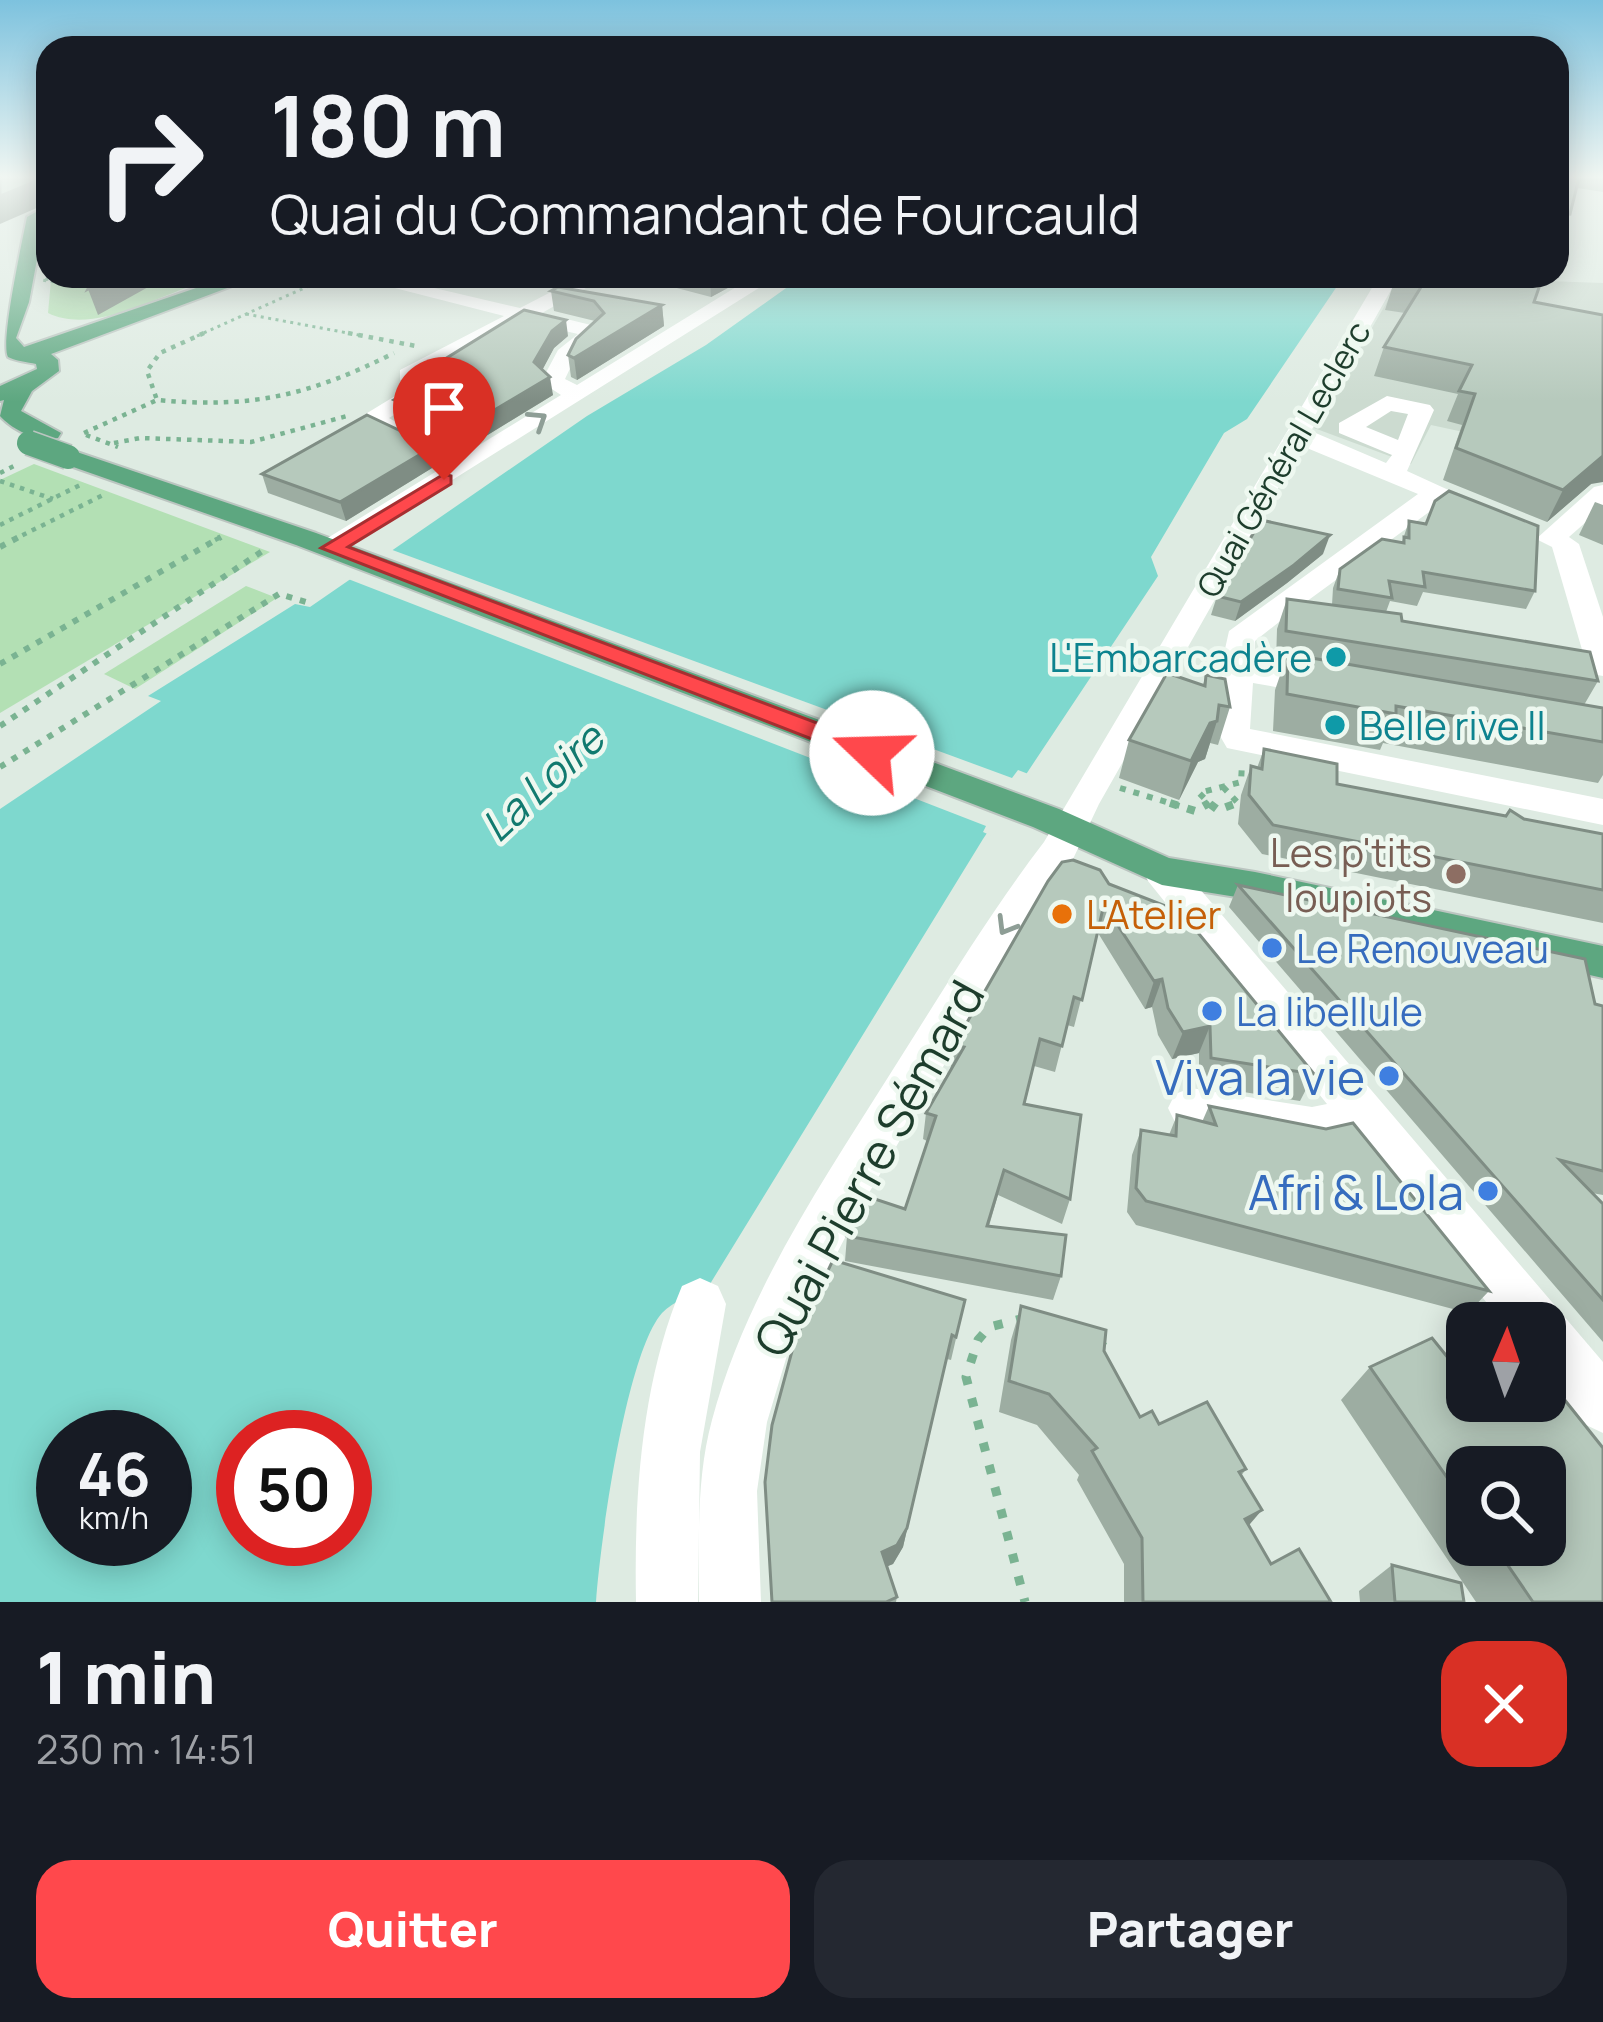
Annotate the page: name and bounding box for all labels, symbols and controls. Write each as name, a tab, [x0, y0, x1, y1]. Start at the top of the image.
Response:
text: 180 m	[270, 67, 506, 182]
icon: right	[72, 84, 228, 240]
text: Quai du Commandant de Fourcauld	[270, 176, 1140, 250]
street label: Quai Général Leclerc	[1186, 313, 1380, 605]
pin	[393, 357, 495, 480]
icon: arrive	[411, 375, 477, 441]
one-way arrow	[525, 412, 547, 435]
place label: L'Embarcadère	[1049, 630, 1312, 684]
marker: L'Embarcadère	[1323, 644, 1349, 670]
position arrow	[809, 690, 935, 816]
place label: Belle rive II	[1359, 698, 1546, 752]
water label: La Loire	[468, 708, 618, 854]
marker: Belle rive II	[1322, 712, 1348, 738]
place label: Les p'tits loupiots	[1270, 825, 1432, 924]
marker: Les p'tits loupiots	[1443, 861, 1469, 887]
place label: L'Atelier	[1086, 887, 1222, 941]
marker: L'Atelier	[1049, 901, 1075, 927]
one-way arrow	[998, 913, 1020, 935]
place label: Le Renouveau	[1296, 921, 1549, 975]
marker: Le Renouveau	[1259, 935, 1285, 961]
street label: Quai Pierre Sémard	[738, 968, 998, 1368]
place label: La libellule	[1236, 984, 1423, 1038]
marker: La libellule	[1199, 998, 1225, 1024]
place label: Viva la vie	[1155, 1044, 1365, 1109]
marker: Viva la vie	[1376, 1063, 1402, 1089]
place label: Afri & Lola	[1248, 1159, 1464, 1224]
marker: Afri & Lola	[1475, 1178, 1501, 1204]
north arrow	[1446, 1302, 1566, 1422]
map controls	[1446, 1302, 1566, 1566]
speed limit sign: 50	[216, 1410, 372, 1566]
text: 46	[77, 1432, 151, 1514]
button: search	[1446, 1446, 1566, 1566]
text: km/h	[79, 1497, 149, 1538]
text: 1 min	[36, 1627, 216, 1726]
button: close	[1441, 1641, 1567, 1767]
text: 230 m · 14:51	[36, 1722, 257, 1776]
button: Quitter	[36, 1860, 790, 1998]
button: Partager	[814, 1860, 1567, 1998]

